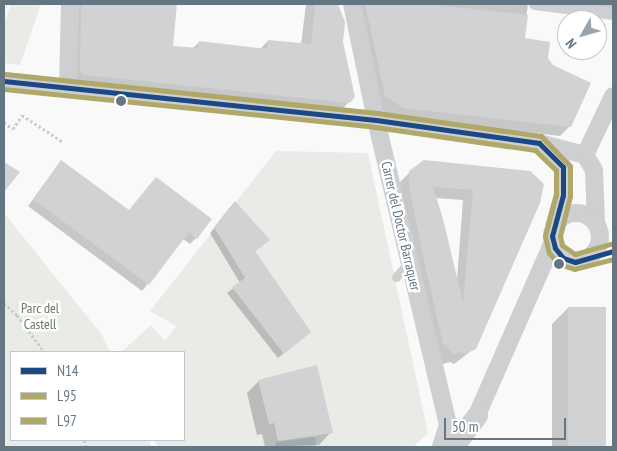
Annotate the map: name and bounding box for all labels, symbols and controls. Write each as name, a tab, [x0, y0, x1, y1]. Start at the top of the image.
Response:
north arrow	[557, 10, 607, 60]
text: N	[562, 35, 580, 52]
unlabelled marker	[116, 96, 126, 106]
street label: Carrer del Doctor Barraquer	[378, 160, 424, 292]
unlabelled marker	[554, 259, 564, 269]
park label: Parc del Castell	[21, 300, 59, 332]
legend	[10, 351, 185, 441]
text: N14	[57, 361, 79, 380]
text: L95	[57, 386, 77, 405]
scale bar	[447, 408, 570, 440]
text: L97	[57, 411, 77, 430]
text: 50 m	[452, 417, 478, 436]

